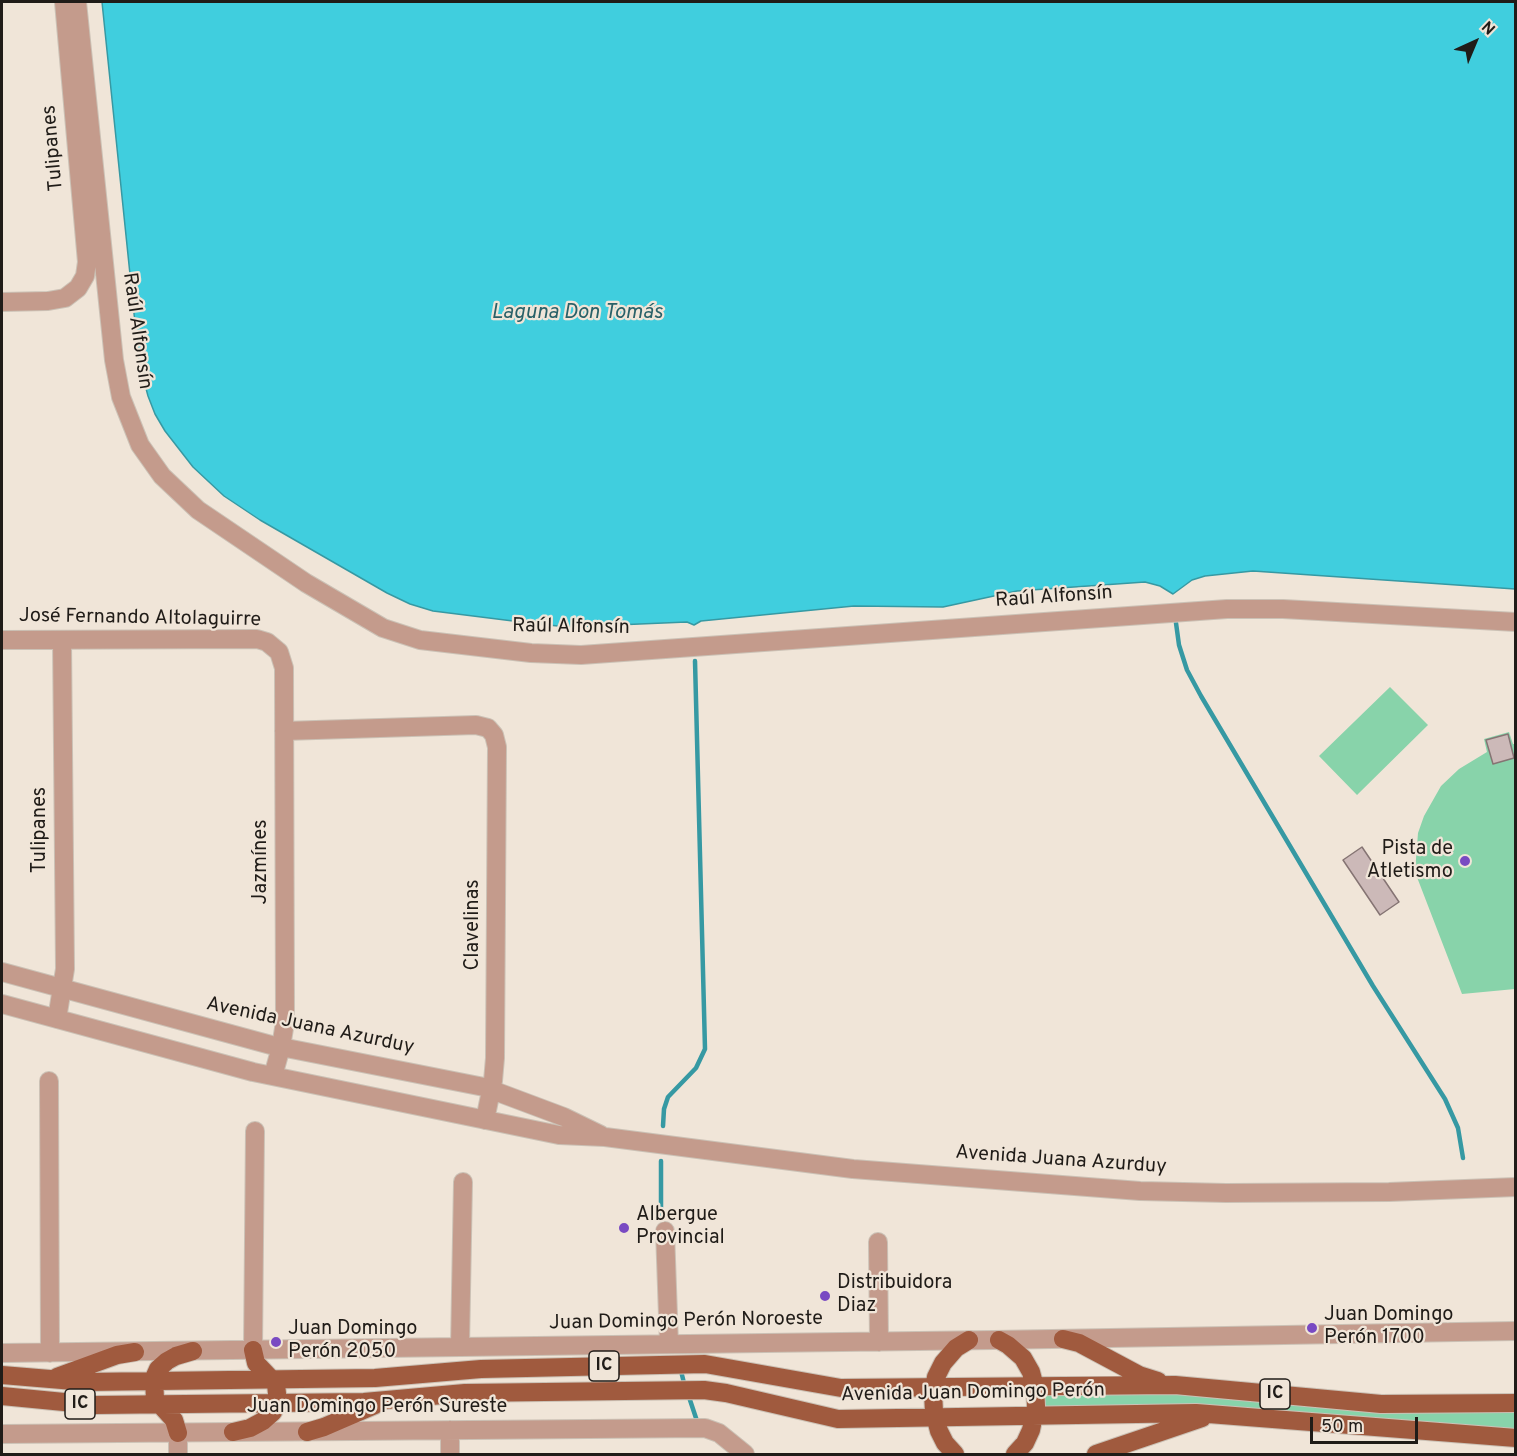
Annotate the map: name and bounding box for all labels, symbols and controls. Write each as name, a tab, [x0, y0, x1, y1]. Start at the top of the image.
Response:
north arrow	[1445, 12, 1505, 72]
text: N	[1476, 18, 1499, 40]
street label: Tulipanes	[38, 104, 70, 192]
street label: Raúl Alfonsín	[116, 271, 156, 391]
water label: Laguna Don Tomás	[491, 301, 663, 327]
street label: Raúl Alfonsín	[994, 582, 1114, 614]
street label: José Fernando Altolaguirre	[19, 605, 261, 633]
street label: Raúl Alfonsín	[512, 615, 630, 641]
street label: Tulipanes	[29, 787, 53, 873]
street label: Jazmínes	[250, 819, 274, 905]
place label: Pista de Atletismo	[1367, 838, 1453, 885]
marker: Pista de Atletismo	[1458, 854, 1472, 868]
street label: Clavelinas	[462, 879, 486, 971]
street label: Avenida Juana Azurduy	[204, 993, 416, 1061]
street label: Avenida Juana Azurduy	[955, 1142, 1167, 1180]
place label: Albergue Provincial	[636, 1204, 725, 1251]
marker: Albergue Provincial	[617, 1221, 631, 1235]
place label: Distribuidora Diaz	[837, 1272, 952, 1319]
marker: Distribuidora Diaz	[818, 1289, 832, 1303]
place label: Juan Domingo Perón 1700	[1324, 1304, 1453, 1351]
street label: Juan Domingo Perón Noroeste	[549, 1308, 823, 1336]
place label: Juan Domingo Perón 2050	[288, 1318, 417, 1365]
marker: Juan Domingo Perón 1700	[1305, 1321, 1319, 1335]
marker: Juan Domingo Perón 2050	[269, 1335, 283, 1349]
road number: IC	[589, 1351, 619, 1381]
road number: IC	[1260, 1379, 1290, 1409]
street label: Avenida Juan Domingo Perón	[841, 1380, 1105, 1408]
road number: IC	[65, 1389, 95, 1419]
street label: Juan Domingo Perón Sureste	[247, 1396, 507, 1420]
scale bar	[1313, 1405, 1421, 1443]
text: 50 m	[1321, 1416, 1363, 1439]

